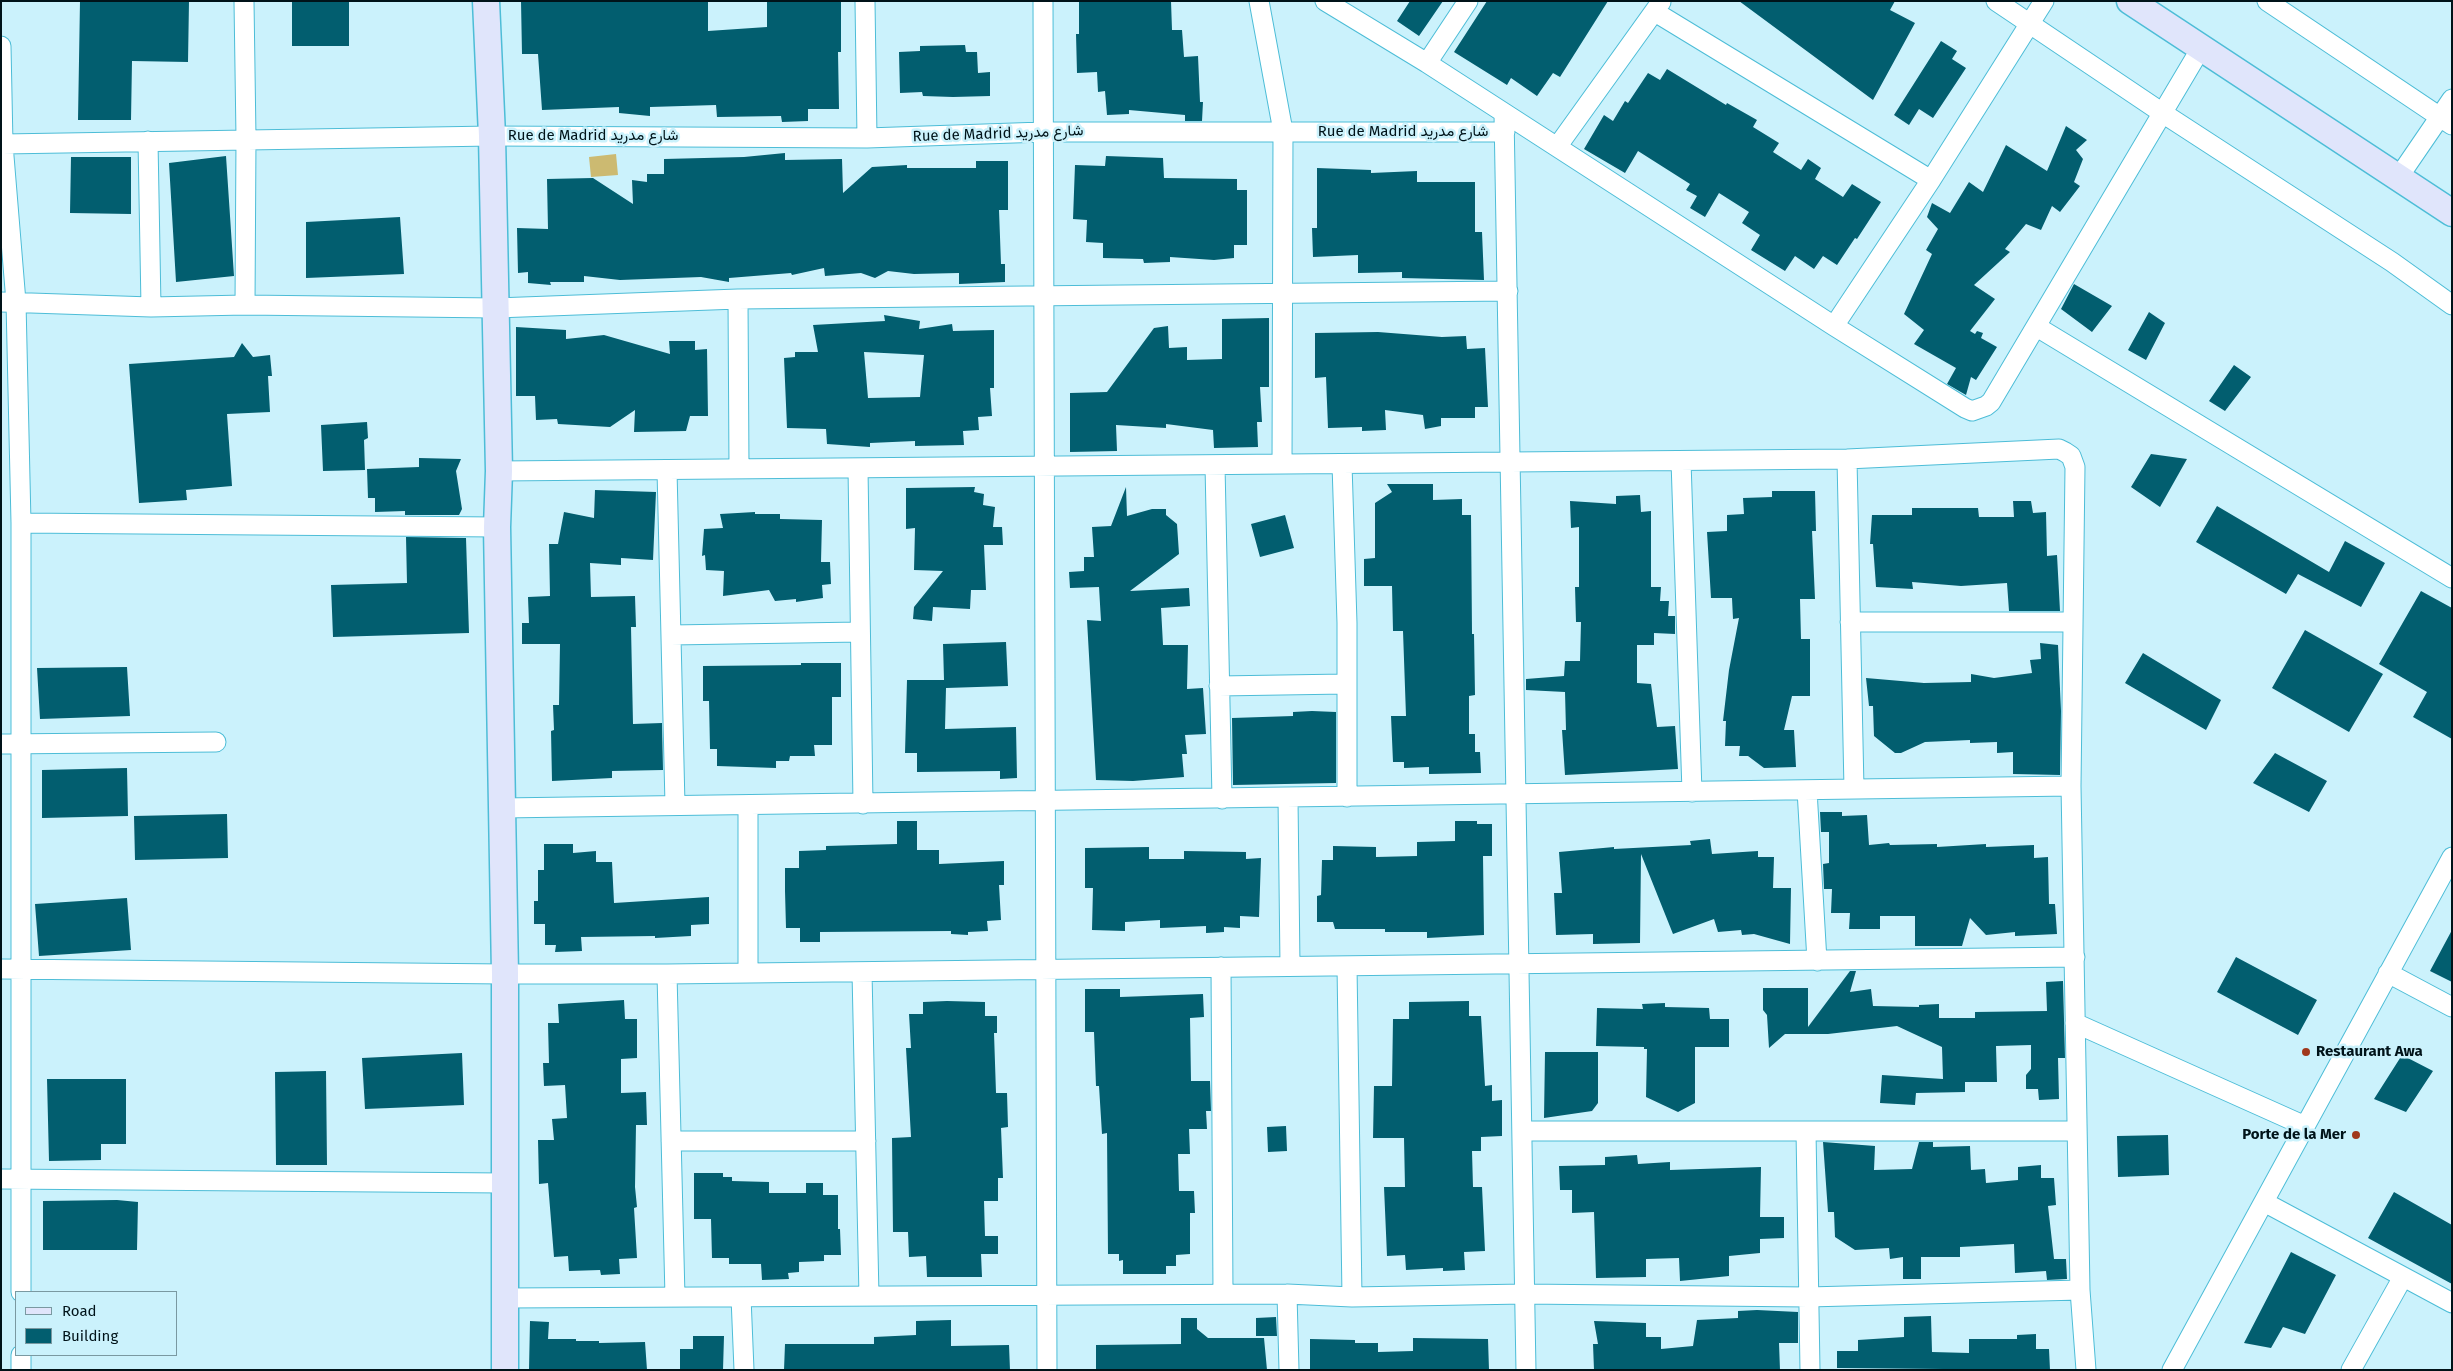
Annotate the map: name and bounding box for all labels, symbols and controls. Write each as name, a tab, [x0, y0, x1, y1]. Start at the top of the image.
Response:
street label: Rue de Madrid شارع مدريد	[912, 122, 1084, 146]
street label: Rue de Madrid شارع مدريد	[1318, 123, 1488, 141]
street label: Rue de Madrid شارع مدريد	[508, 127, 678, 145]
place label: Restaurant Awa	[2316, 1043, 2423, 1061]
marker: Restaurant Awa	[2300, 1046, 2312, 1058]
place label: Porte de la Mer	[2242, 1126, 2346, 1144]
marker: Porte de la Mer	[2350, 1129, 2362, 1141]
legend	[15, 1291, 178, 1356]
text: Road	[62, 1302, 97, 1320]
text: Building	[62, 1327, 118, 1345]

